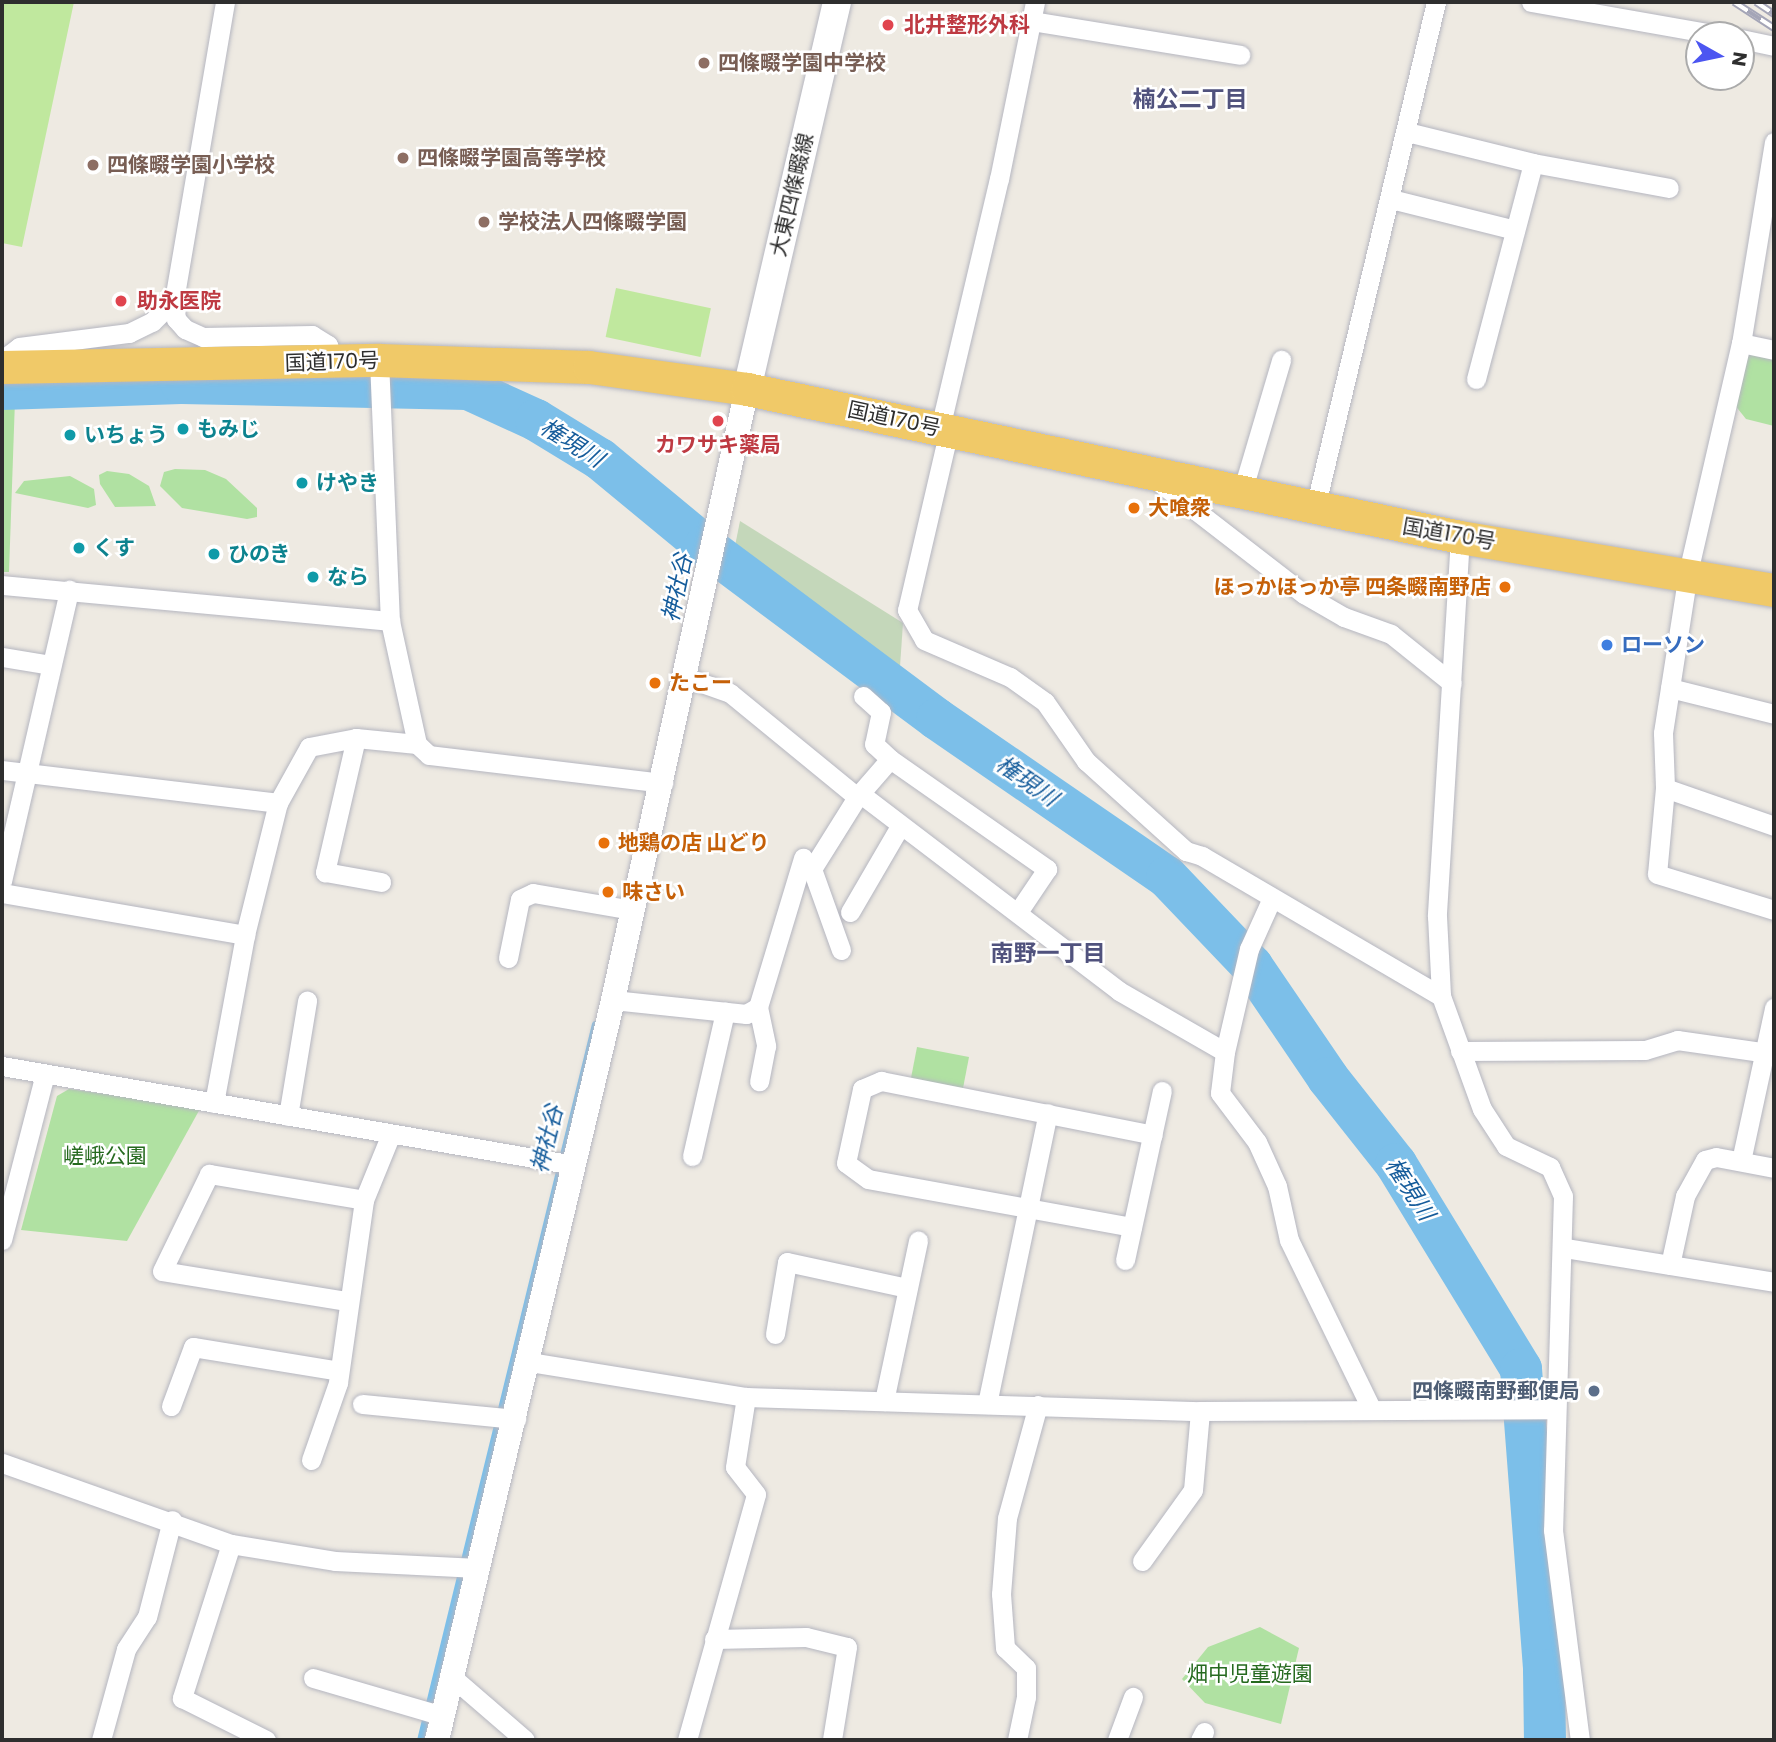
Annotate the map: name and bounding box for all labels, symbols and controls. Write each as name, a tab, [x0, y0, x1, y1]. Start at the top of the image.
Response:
place label: 北井整形外科	[904, 12, 1030, 38]
marker: 北井整形外科	[878, 15, 898, 35]
north arrow	[1685, 21, 1755, 91]
place label: 四條畷学園中学校	[718, 50, 886, 76]
text: N	[1725, 50, 1754, 68]
marker: 四條畷学園中学校	[696, 55, 712, 71]
district label: 楠公二丁目	[1133, 85, 1247, 113]
street label: 大東四條畷線	[766, 131, 818, 259]
place label: 四條畷学園高等学校	[417, 145, 606, 171]
marker: 四條畷学園高等学校	[395, 150, 411, 166]
place label: 四條畷学園小学校	[107, 152, 275, 178]
marker: 四條畷学園小学校	[85, 157, 101, 173]
place label: 学校法人四條畷学園	[498, 209, 687, 235]
marker: 学校法人四條畷学園	[476, 214, 492, 230]
place label: 助永医院	[137, 288, 221, 314]
marker: 助永医院	[111, 291, 131, 311]
street label: 国道170号	[284, 348, 380, 376]
street label: 国道170号	[845, 397, 943, 441]
water label: 権現川	[535, 413, 609, 473]
marker: カワサキ薬局	[710, 413, 726, 429]
place label: もみじ	[197, 416, 260, 442]
marker: もみじ	[175, 421, 191, 437]
place label: いちょう	[84, 422, 168, 448]
marker: いちょう	[62, 427, 78, 443]
place label: カワサキ薬局	[655, 432, 781, 458]
place label: けやき	[316, 470, 379, 496]
marker: けやき	[294, 475, 310, 491]
place label: 大喰衆	[1148, 495, 1211, 521]
marker: 大喰衆	[1126, 500, 1142, 516]
street label: 国道170号	[1400, 513, 1498, 555]
place label: くす	[93, 535, 135, 561]
marker: くす	[71, 540, 87, 556]
place label: ひのき	[228, 541, 291, 567]
marker: ひのき	[206, 546, 222, 562]
water label: 神社谷	[656, 551, 698, 625]
place label: なら	[327, 564, 369, 590]
marker: なら	[305, 569, 321, 585]
place label: ほっかほっか亭 四条畷南野店	[1214, 574, 1491, 600]
marker: ほっかほっか亭 四条畷南野店	[1497, 579, 1513, 595]
place label: ローソン	[1621, 632, 1705, 658]
marker: ローソン	[1599, 637, 1615, 653]
place label: たこー	[669, 670, 732, 696]
marker: たこー	[647, 675, 663, 691]
water label: 権現川	[991, 750, 1063, 812]
place label: 地鶏の店 山どり	[618, 830, 769, 856]
marker: 地鶏の店 山どり	[596, 835, 612, 851]
place label: 味さい	[622, 879, 685, 905]
marker: 味さい	[600, 884, 616, 900]
district label: 南野一丁目	[991, 939, 1105, 967]
water label: 神社谷	[525, 1102, 569, 1176]
park label: 嵯峨公園	[63, 1143, 147, 1169]
water label: 権現川	[1380, 1153, 1440, 1225]
place label: 四條畷南野郵便局	[1412, 1378, 1580, 1404]
marker: 四條畷南野郵便局	[1586, 1383, 1602, 1399]
park label: 畑中児童遊園	[1187, 1661, 1313, 1687]

